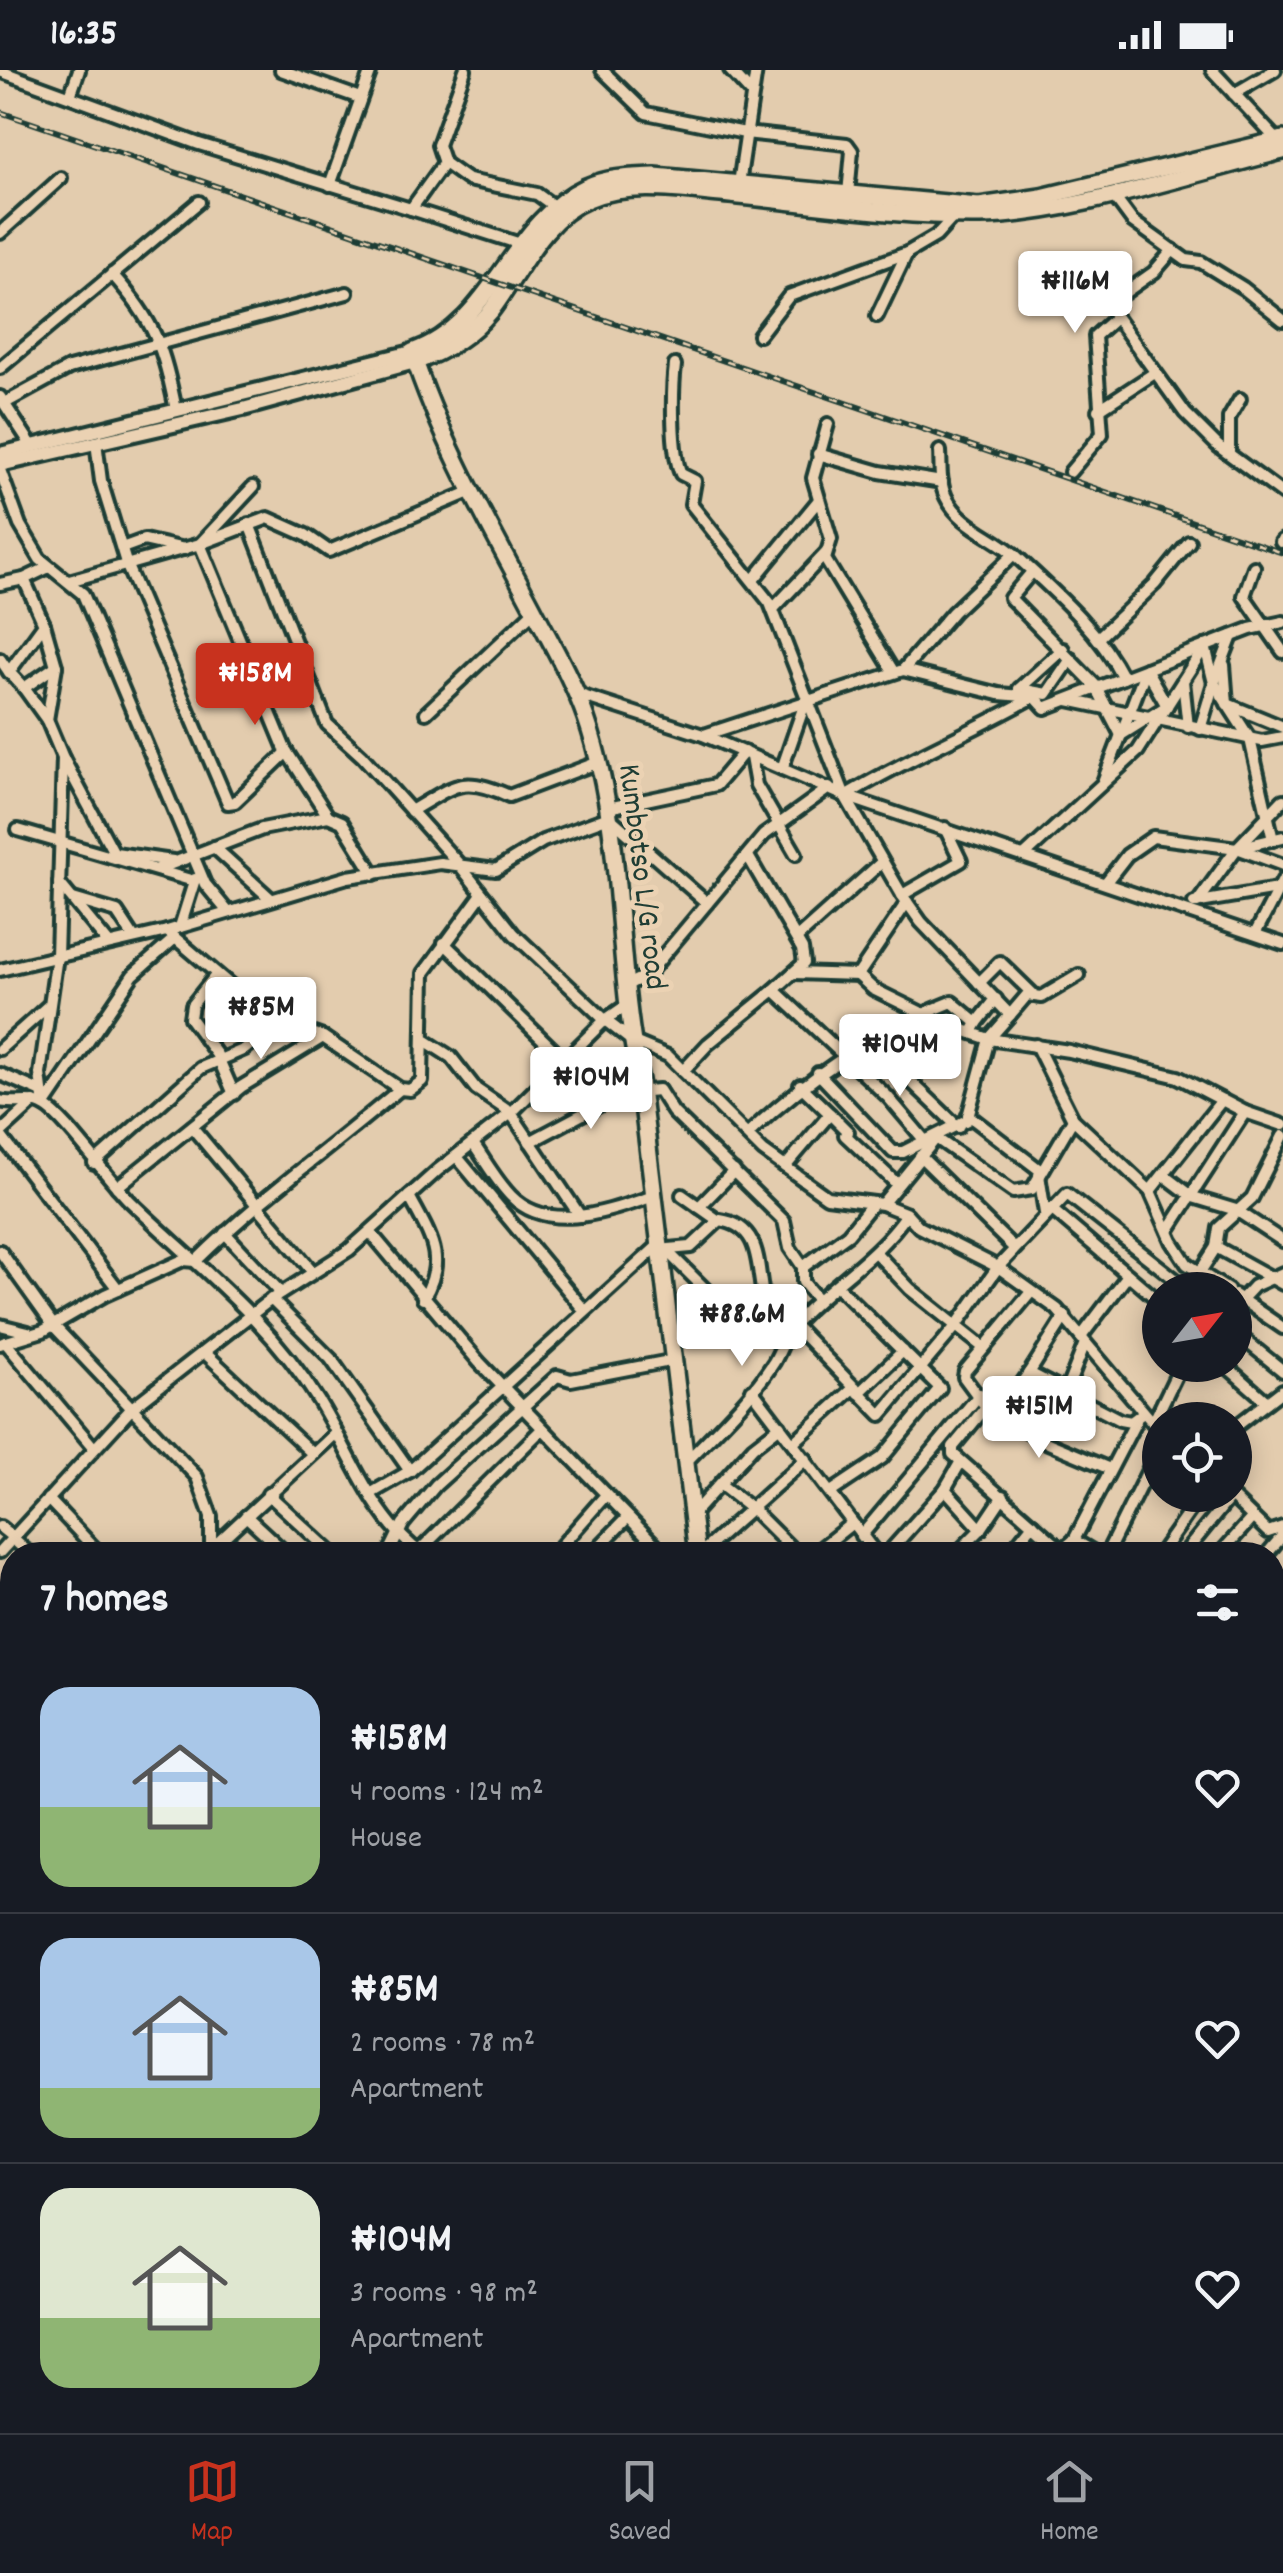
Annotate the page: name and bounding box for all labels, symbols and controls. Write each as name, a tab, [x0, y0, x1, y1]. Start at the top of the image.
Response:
text: 16:35	[50, 8, 118, 63]
pin: ₦116M	[1005, 251, 1145, 336]
text: ₦116M	[1040, 260, 1110, 306]
pin: ₦158M	[185, 643, 325, 728]
text: ₦158M	[218, 652, 292, 698]
street label: Kumbotso L/G road	[603, 761, 677, 993]
pin: ₦85M	[202, 977, 320, 1062]
text: ₦85M	[227, 986, 295, 1032]
pin: ₦104M	[830, 1014, 970, 1099]
text: ₦104M	[861, 1023, 939, 1069]
pin: ₦104M	[521, 1047, 661, 1132]
text: ₦104M	[552, 1056, 630, 1102]
north arrow	[1142, 1272, 1252, 1382]
map controls	[1142, 1272, 1252, 1512]
pin: ₦88.6M	[661, 1284, 823, 1369]
text: ₦88.6M	[699, 1293, 785, 1339]
pin: ₦151M	[969, 1376, 1109, 1461]
text: ₦151M	[1005, 1385, 1073, 1431]
button: locate	[1142, 1402, 1252, 1512]
text: 7 homes	[40, 1572, 169, 1632]
icon: filters	[1190, 1575, 1245, 1630]
text: ₦158M	[350, 1711, 448, 1771]
icon: home	[120, 1727, 240, 1847]
icon: heart	[1190, 1760, 1245, 1815]
text: 4 rooms · 124 m²	[350, 1771, 544, 1817]
text: House	[350, 1817, 422, 1863]
text: ₦85M	[350, 1962, 439, 2022]
icon: home	[120, 1978, 240, 2098]
icon: heart	[1190, 2011, 1245, 2066]
text: 2 rooms · 78 m²	[350, 2022, 535, 2068]
text: Apartment	[350, 2068, 484, 2114]
text: ₦104M	[350, 2212, 452, 2272]
icon: home	[120, 2228, 240, 2348]
icon: heart	[1190, 2261, 1245, 2316]
text: 3 rooms · 98 m²	[350, 2272, 538, 2318]
text: Apartment	[350, 2318, 484, 2364]
tab: Map	[185, 2454, 240, 2554]
tab: Saved	[609, 2454, 671, 2554]
tab: Home	[1040, 2454, 1098, 2554]

